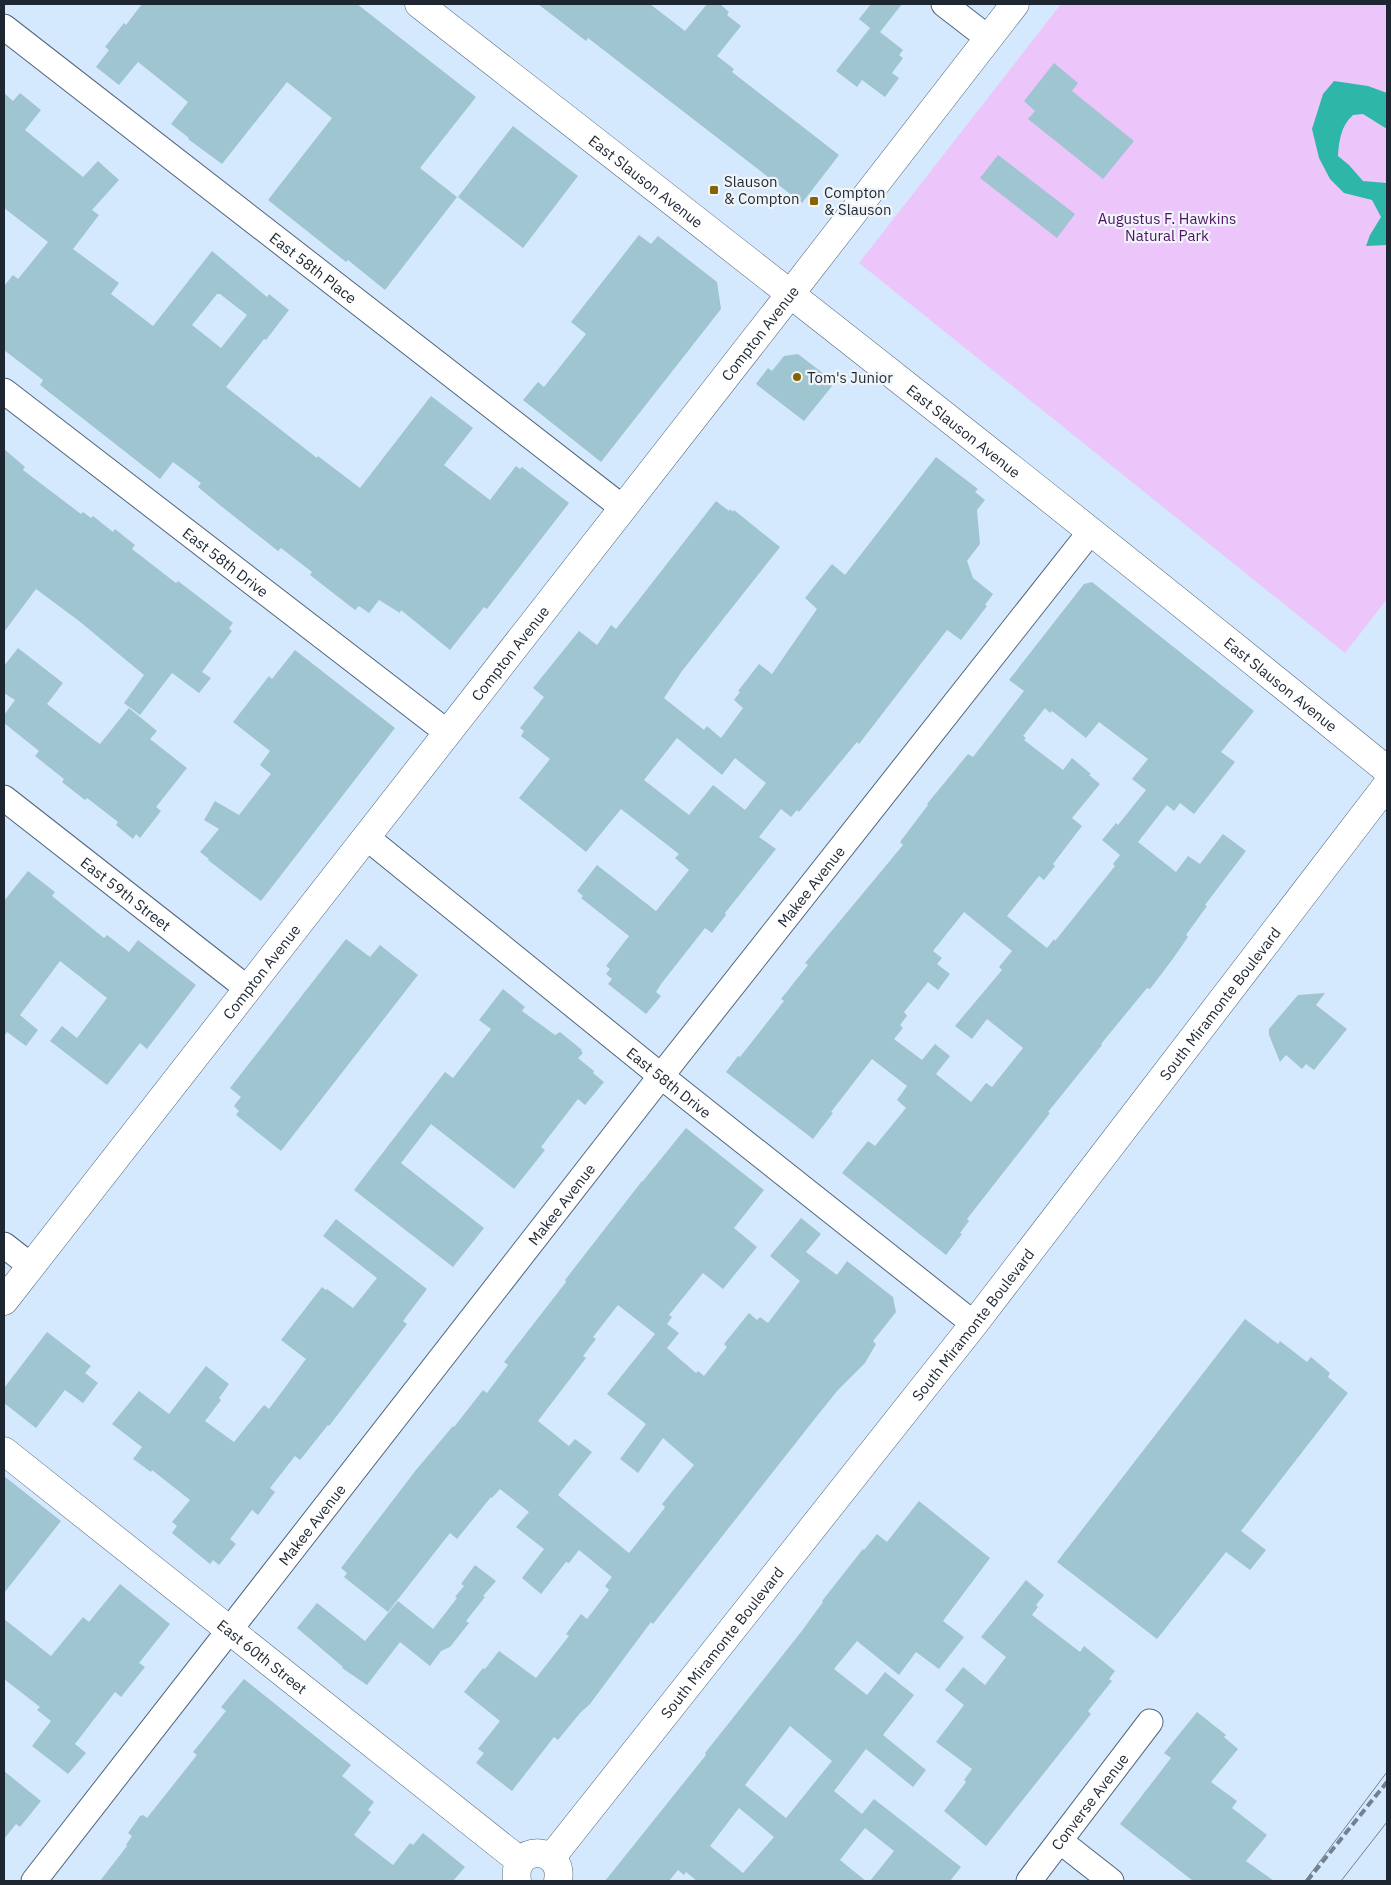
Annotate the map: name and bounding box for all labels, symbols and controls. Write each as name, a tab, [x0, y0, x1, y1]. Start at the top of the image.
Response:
street label: East Slauson Avenue	[585, 130, 707, 232]
place label: Slauson & Compton	[724, 172, 800, 208]
place label: Compton & Slauson	[824, 183, 892, 219]
marker: Slauson & Compton	[708, 184, 720, 196]
marker: Compton & Slauson	[808, 195, 820, 207]
park label: Augustus F. Hawkins Natural Park	[1098, 209, 1236, 245]
street label: East 58th Place	[266, 228, 361, 307]
street label: Compton Avenue	[717, 282, 803, 384]
place label: Tom's Junior	[807, 368, 893, 387]
marker: Tom's Junior	[791, 371, 803, 383]
street label: East Slauson Avenue	[903, 380, 1025, 482]
street label: East 58th Drive	[179, 523, 272, 601]
street label: Compton Avenue	[467, 602, 553, 704]
street label: East Slauson Avenue	[1221, 633, 1341, 735]
street label: Makee Avenue	[773, 842, 848, 931]
street label: East 59th Street	[77, 852, 175, 935]
street label: Compton Avenue	[218, 920, 304, 1023]
street label: South Miramonte Boulevard	[1155, 923, 1284, 1084]
street label: East 58th Drive	[623, 1043, 715, 1122]
street label: Makee Avenue	[524, 1160, 599, 1249]
street label: South Miramonte Boulevard	[907, 1245, 1038, 1404]
street label: Makee Avenue	[274, 1480, 349, 1569]
street label: South Miramonte Boulevard	[656, 1563, 788, 1722]
street label: East 60th Street	[214, 1615, 311, 1698]
street label: Converse Avenue	[1047, 1749, 1132, 1854]

